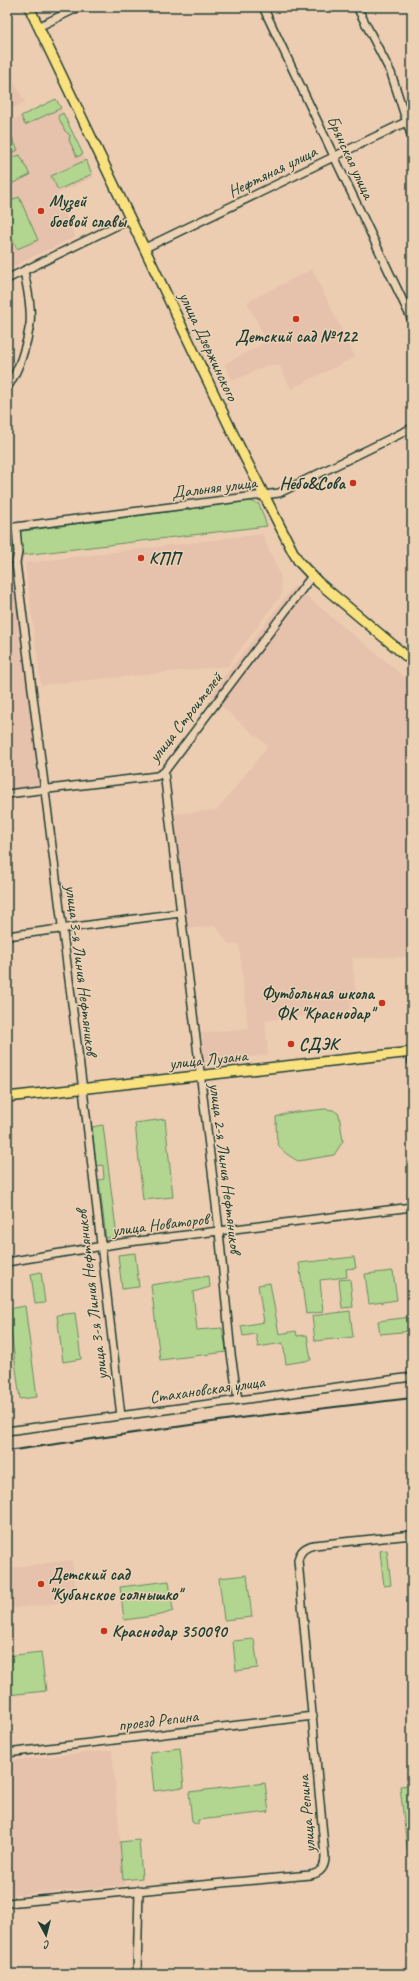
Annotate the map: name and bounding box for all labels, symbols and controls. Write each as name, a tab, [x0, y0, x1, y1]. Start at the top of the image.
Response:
street label: Брянская улица	[322, 112, 380, 204]
street label: Нефтяная улица	[224, 140, 321, 202]
place label: Музей боевой славы	[49, 191, 127, 232]
marker: Музей боевой славы	[36, 206, 46, 216]
street label: улица Дзержинского	[174, 288, 243, 405]
marker: Детский сад №122	[291, 314, 301, 324]
place label: Детский сад №122	[235, 326, 358, 347]
street label: Дальняя улица	[170, 472, 260, 503]
place label: Небо&Сова	[279, 473, 347, 494]
marker: Небо&Сова	[348, 478, 358, 488]
place label: КПП	[149, 548, 183, 569]
marker: КПП	[136, 553, 146, 563]
street label: улица Строителей	[143, 667, 228, 767]
street label: улица 3-я Линия Нефтяников	[61, 883, 103, 1060]
place label: Футбольная школа ФК "Краснодар"	[262, 983, 378, 1024]
marker: Футбольная школа ФК "Краснодар"	[377, 998, 387, 1008]
place label: СДЭК	[299, 1034, 341, 1055]
marker: СДЭК	[286, 1039, 296, 1049]
street label: улица Лузана	[167, 1045, 250, 1074]
street label: улица 2-я Линия Нефтяников	[205, 1081, 247, 1258]
street label: улица 3-я Линия Нефтяников	[70, 1205, 112, 1382]
street label: улица Новаторов	[110, 1208, 213, 1241]
street label: Стахановская улица	[148, 1371, 267, 1408]
place label: Детский сад "Кубанское солнышко"	[49, 1564, 185, 1605]
marker: Детский сад "Кубанское солнышко"	[36, 1579, 46, 1589]
place label: Краснодар 350090	[112, 1621, 229, 1642]
marker: Краснодар 350090	[99, 1626, 109, 1636]
street label: проезд Репина	[117, 1705, 200, 1736]
street label: улица Репина	[292, 1772, 320, 1855]
north arrow	[26, 1915, 66, 1955]
text: С	[42, 1938, 51, 1952]

